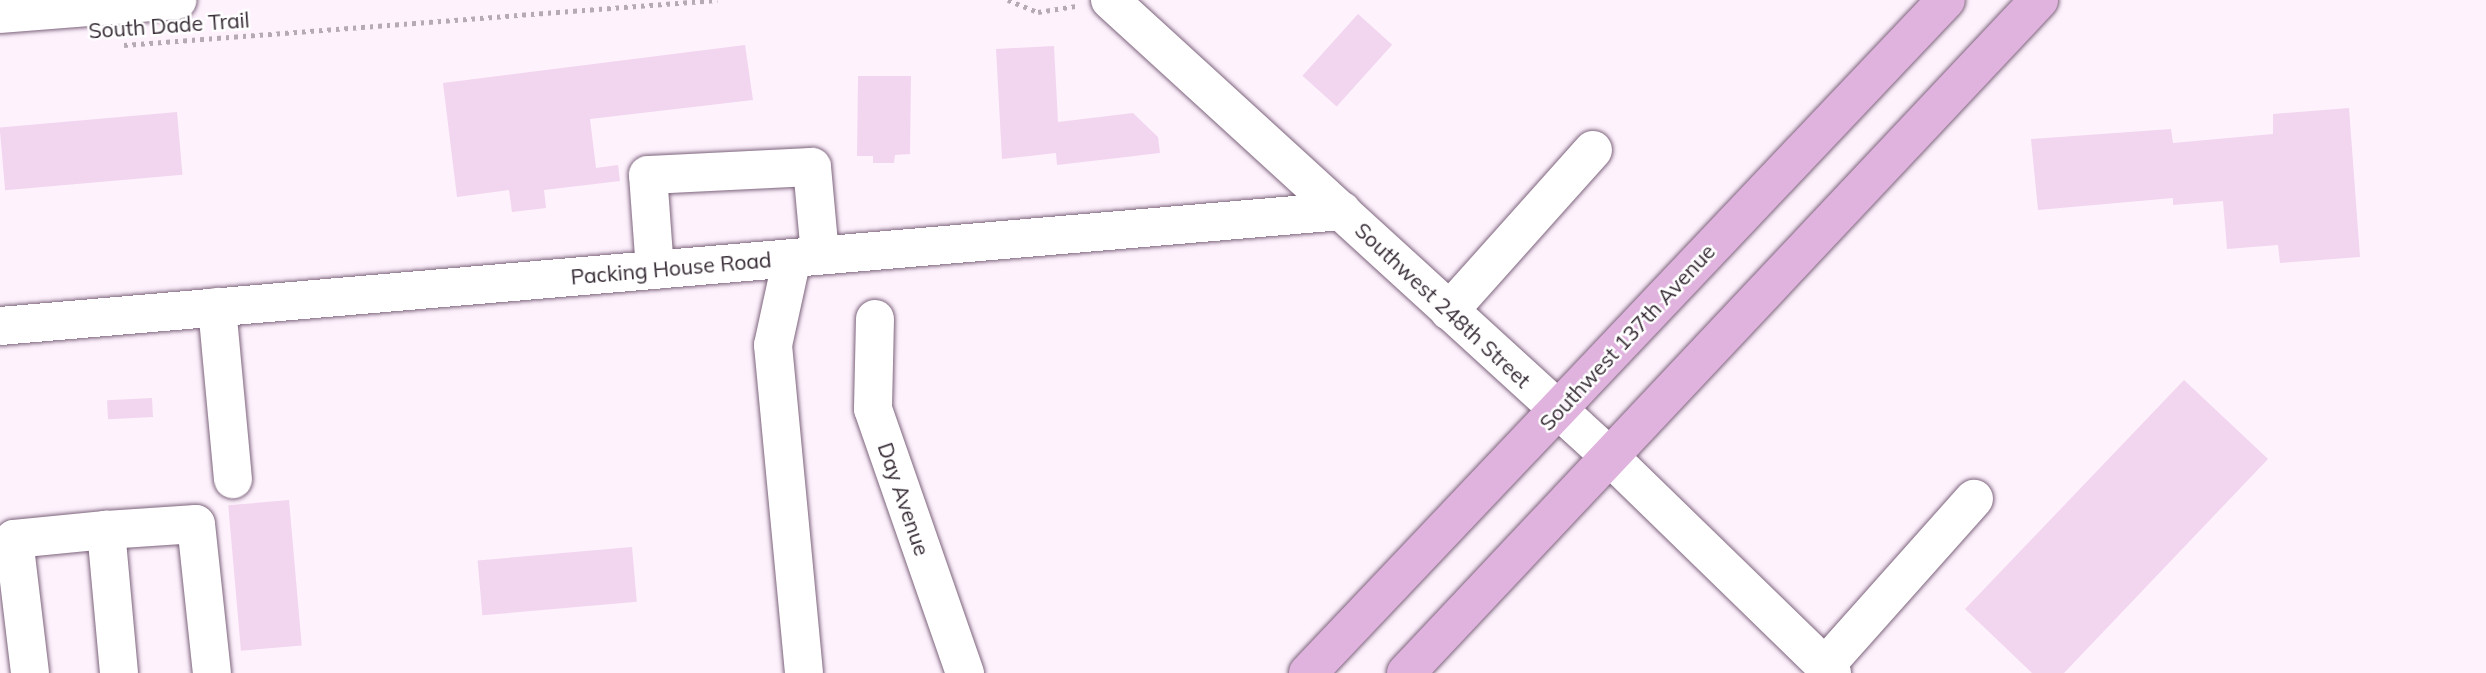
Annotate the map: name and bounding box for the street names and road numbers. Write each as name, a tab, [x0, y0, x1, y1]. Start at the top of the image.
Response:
street label: South Dade Trail	[88, 7, 250, 43]
street label: Southwest 248th Street	[1350, 217, 1536, 393]
street label: Southwest 137th Avenue	[1534, 239, 1720, 435]
street label: Packing House Road	[570, 247, 772, 289]
street label: Day Avenue	[873, 439, 935, 559]

